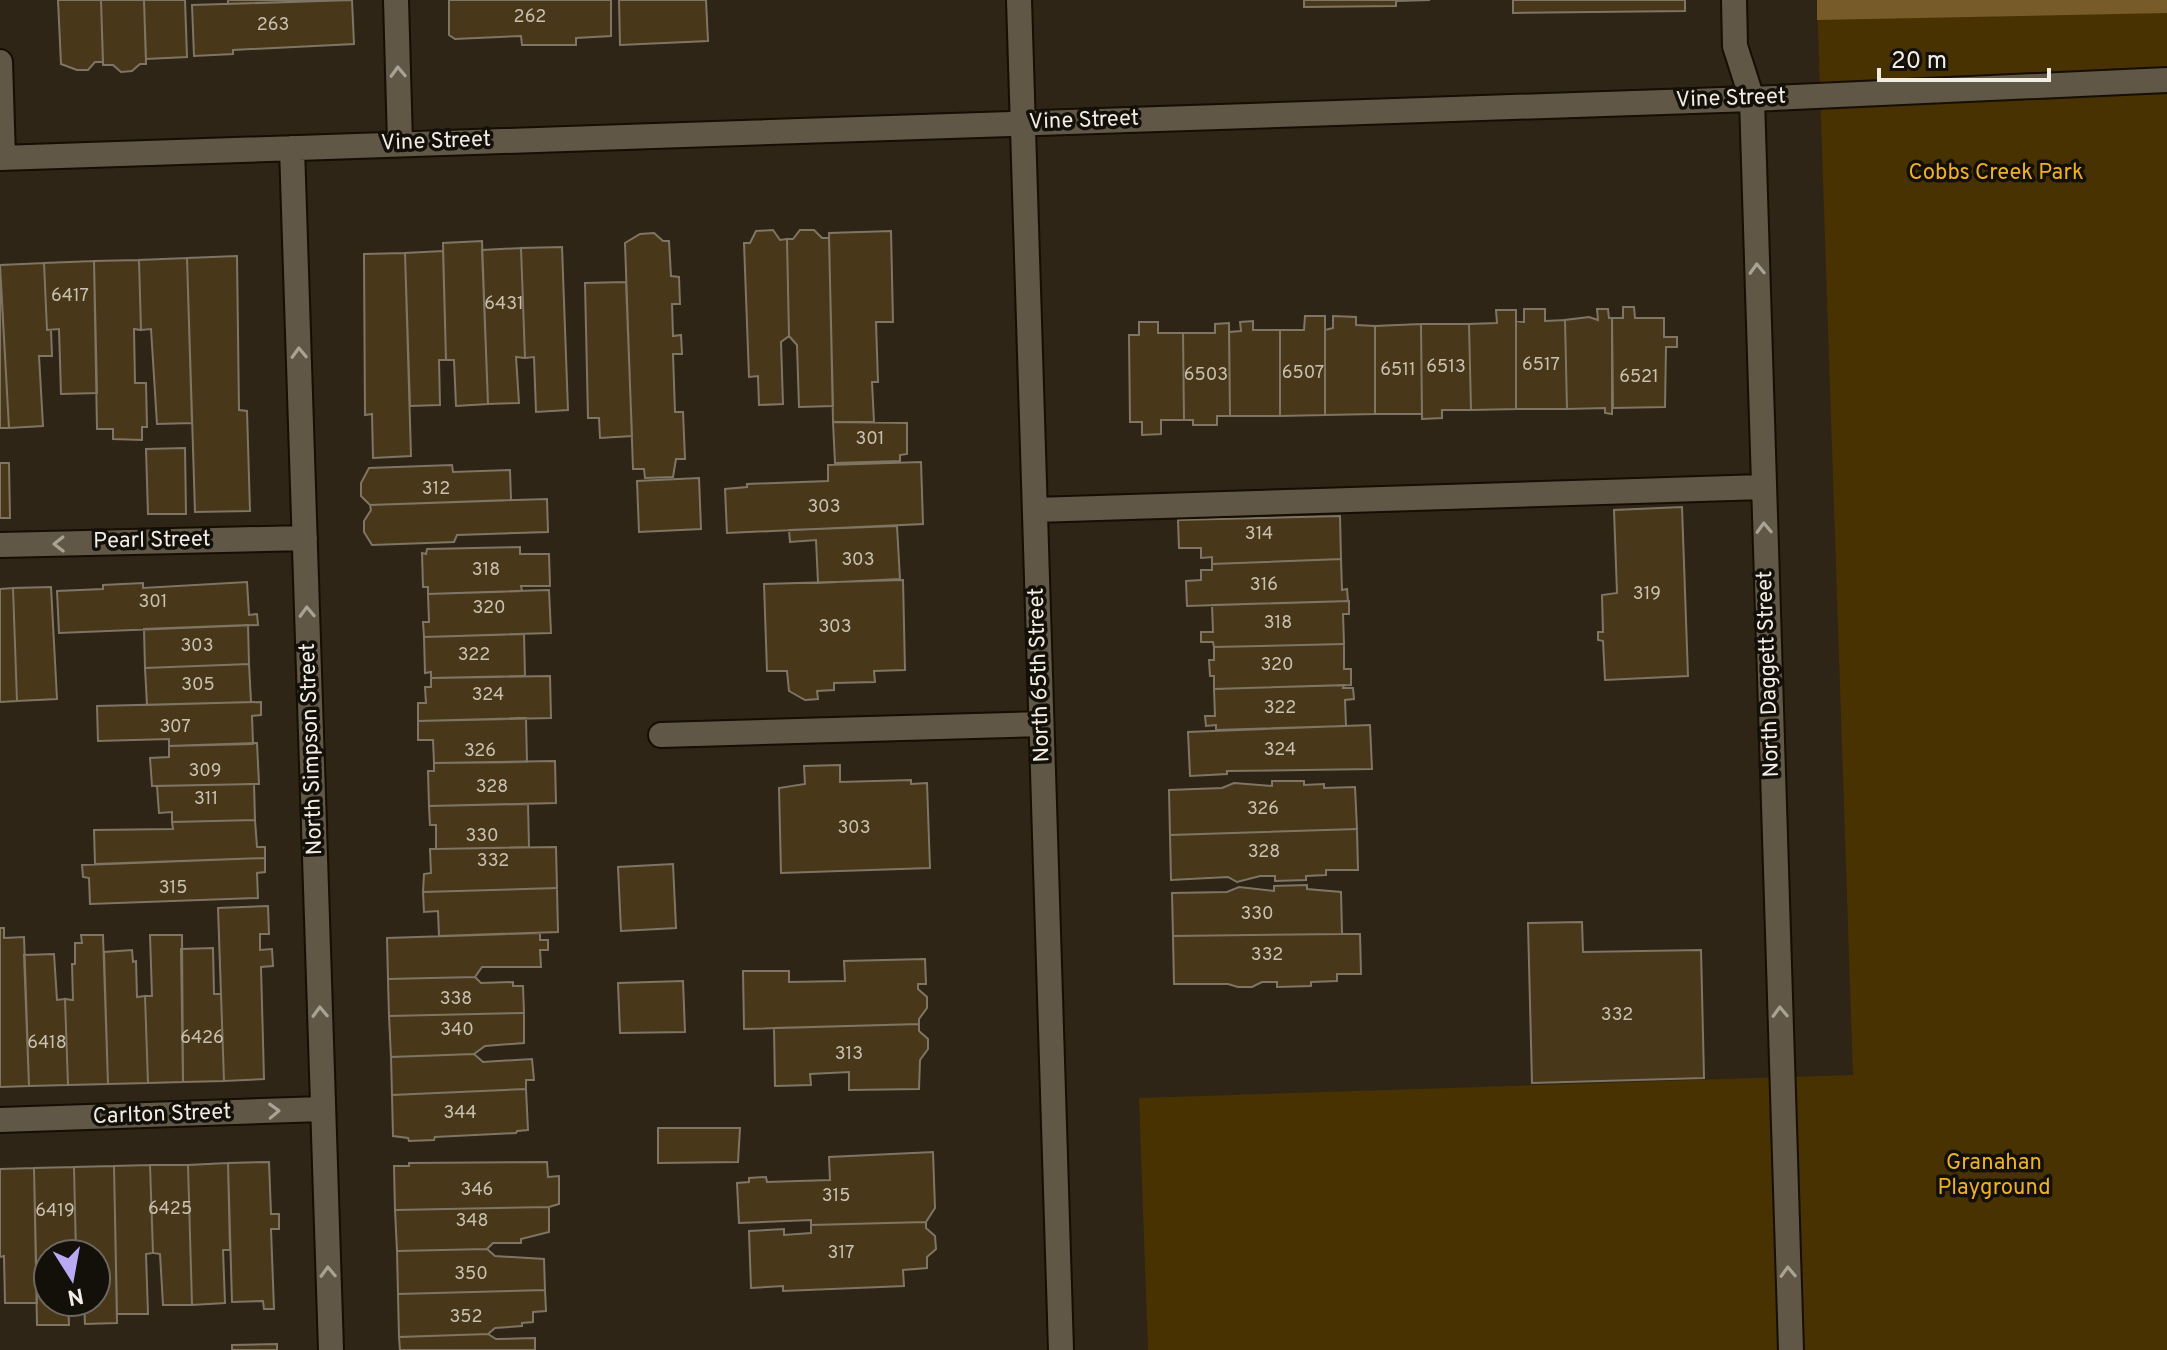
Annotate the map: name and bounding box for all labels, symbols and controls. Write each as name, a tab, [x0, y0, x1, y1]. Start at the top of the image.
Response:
house number: 262	[514, 6, 546, 29]
house number: 263	[257, 14, 289, 37]
scale bar	[1879, 32, 2049, 82]
text: 20 m	[1891, 47, 1947, 77]
one-way arrow	[390, 65, 407, 78]
street label: Vine Street	[1675, 84, 1787, 114]
street label: Vine Street	[1028, 106, 1140, 136]
street label: Vine Street	[380, 127, 492, 157]
park label: Cobbs Creek Park	[1908, 160, 2084, 187]
one-way arrow	[1748, 262, 1765, 275]
house number: 6417	[51, 285, 89, 308]
house number: 6431	[484, 293, 524, 316]
one-way arrow	[290, 346, 307, 359]
house number: 6517	[1522, 354, 1560, 377]
house number: 6513	[1426, 356, 1466, 379]
house number: 6511	[1380, 359, 1416, 382]
house number: 6507	[1282, 362, 1324, 385]
house number: 6503	[1184, 364, 1228, 387]
house number: 6521	[1619, 366, 1659, 389]
house number: 301	[856, 428, 884, 451]
house number: 312	[422, 478, 450, 501]
house number: 303	[807, 496, 841, 519]
one-way arrow	[1755, 521, 1772, 534]
house number: 314	[1245, 523, 1273, 546]
street label: Pearl Street	[93, 526, 211, 556]
one-way arrow	[52, 535, 65, 552]
house number: 303	[841, 549, 875, 572]
house number: 318	[472, 559, 500, 582]
street label: North Daggett Street	[1752, 570, 1786, 778]
house number: 316	[1250, 574, 1278, 597]
house number: 319	[1633, 583, 1661, 606]
street label: North 65th Street	[1023, 587, 1057, 763]
house number: 301	[139, 591, 167, 614]
house number: 320	[472, 597, 506, 620]
one-way arrow	[299, 605, 316, 618]
house number: 318	[1264, 612, 1292, 635]
house number: 303	[818, 616, 852, 639]
house number: 303	[180, 635, 214, 658]
street label: North Simpson Street	[295, 642, 329, 856]
house number: 322	[458, 644, 490, 667]
house number: 320	[1260, 654, 1294, 677]
house number: 305	[181, 674, 215, 697]
house number: 324	[472, 684, 504, 707]
house number: 322	[1264, 697, 1296, 720]
house number: 307	[159, 716, 191, 739]
house number: 324	[1264, 739, 1296, 762]
house number: 326	[464, 740, 496, 763]
house number: 309	[189, 760, 221, 783]
house number: 328	[476, 776, 508, 799]
house number: 311	[194, 788, 218, 811]
house number: 326	[1247, 798, 1279, 821]
house number: 303	[837, 817, 871, 840]
house number: 330	[465, 825, 499, 848]
house number: 328	[1248, 841, 1280, 864]
house number: 332	[477, 850, 509, 873]
house number: 315	[159, 877, 187, 900]
house number: 330	[1240, 903, 1274, 926]
house number: 332	[1251, 944, 1283, 967]
house number: 338	[440, 988, 472, 1011]
house number: 332	[1601, 1004, 1633, 1027]
one-way arrow	[311, 1005, 329, 1018]
one-way arrow	[1771, 1005, 1788, 1018]
house number: 340	[440, 1019, 474, 1042]
house number: 6426	[180, 1027, 224, 1050]
house number: 6418	[27, 1032, 67, 1055]
house number: 313	[835, 1043, 863, 1066]
street label: Carlton Street	[92, 1099, 232, 1131]
one-way arrow	[268, 1102, 281, 1119]
house number: 344	[443, 1102, 477, 1125]
park label: Granahan Playground	[1937, 1150, 2051, 1202]
house number: 346	[461, 1179, 493, 1202]
house number: 315	[822, 1185, 850, 1208]
house number: 6425	[148, 1198, 192, 1221]
house number: 6419	[35, 1200, 75, 1223]
house number: 348	[455, 1210, 489, 1233]
north arrow	[32, 1238, 112, 1318]
house number: 317	[828, 1242, 854, 1265]
house number: 350	[454, 1263, 488, 1286]
one-way arrow	[320, 1265, 337, 1278]
one-way arrow	[1780, 1265, 1797, 1278]
text: N	[65, 1280, 86, 1310]
house number: 352	[450, 1306, 482, 1329]

